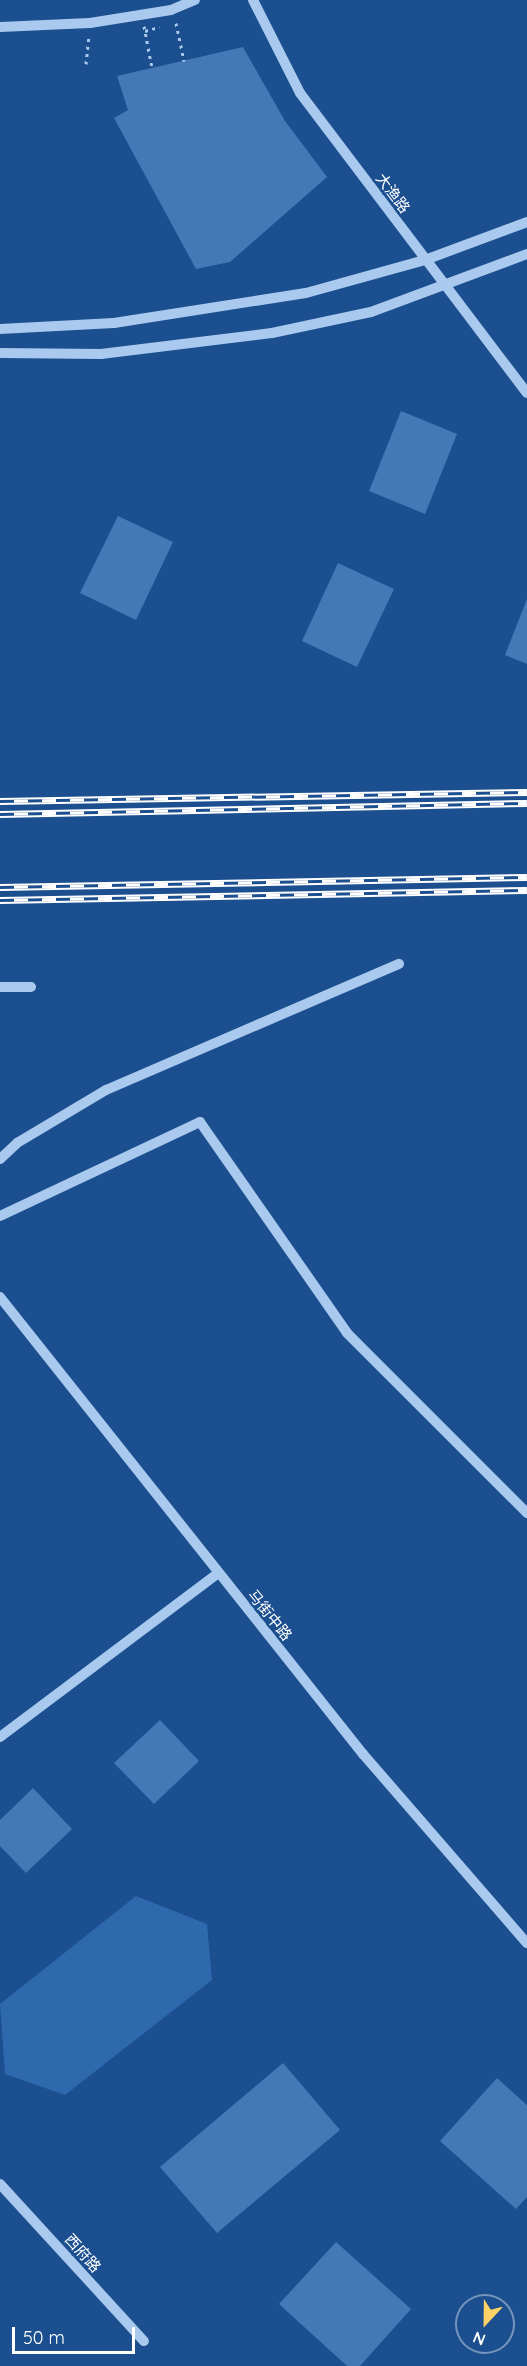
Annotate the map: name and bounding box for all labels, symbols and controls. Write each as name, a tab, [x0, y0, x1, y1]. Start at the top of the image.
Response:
street label: 大渔路	[372, 170, 414, 216]
street label: 马街中路	[244, 1586, 296, 1644]
street label: 西府路	[61, 2230, 105, 2276]
north arrow	[455, 2294, 515, 2354]
scale bar	[15, 2315, 138, 2353]
text: 50 m	[23, 2326, 65, 2349]
text: N	[470, 2327, 488, 2350]

